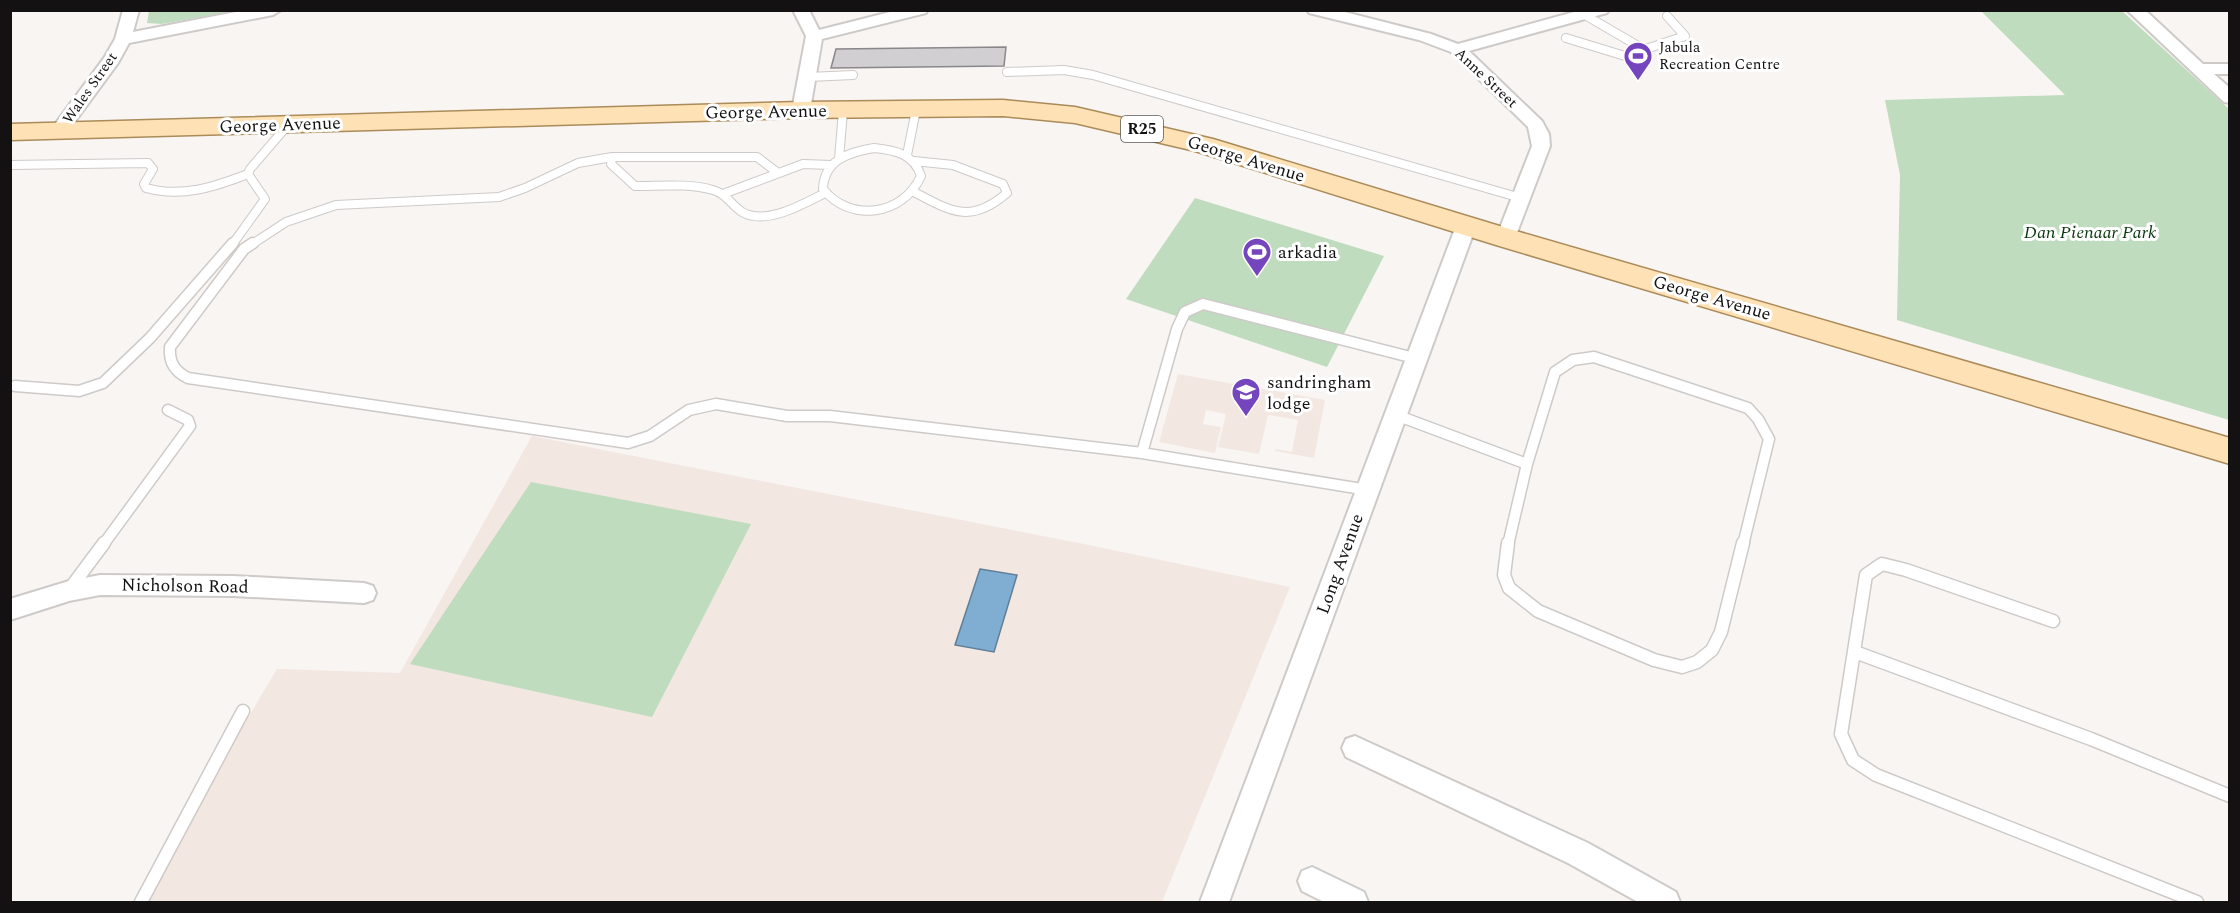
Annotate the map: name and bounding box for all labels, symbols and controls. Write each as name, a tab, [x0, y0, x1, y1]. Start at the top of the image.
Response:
place label: Jabula Recreation Centre	[1659, 36, 1780, 76]
sports icon: Jabula Recreation Centre	[1622, 40, 1654, 82]
street label: Anne Street	[1449, 43, 1523, 113]
street label: Wales Street	[57, 47, 123, 129]
street label: George Avenue	[705, 97, 827, 127]
street label: George Avenue	[219, 109, 341, 141]
road number: R25	[1121, 116, 1163, 142]
street label: George Avenue	[1184, 128, 1308, 190]
park label: Dan Pienaar Park	[2024, 219, 2157, 246]
sports icon: arkadia	[1241, 236, 1273, 278]
place label: arkadia	[1278, 239, 1337, 266]
street label: George Avenue	[1650, 268, 1774, 328]
place label: sandringham lodge	[1267, 369, 1372, 417]
school or university icon: sandringham lodge	[1230, 376, 1262, 418]
street label: Long Avenue	[1309, 510, 1371, 618]
street label: Nicholson Road	[121, 571, 249, 601]

